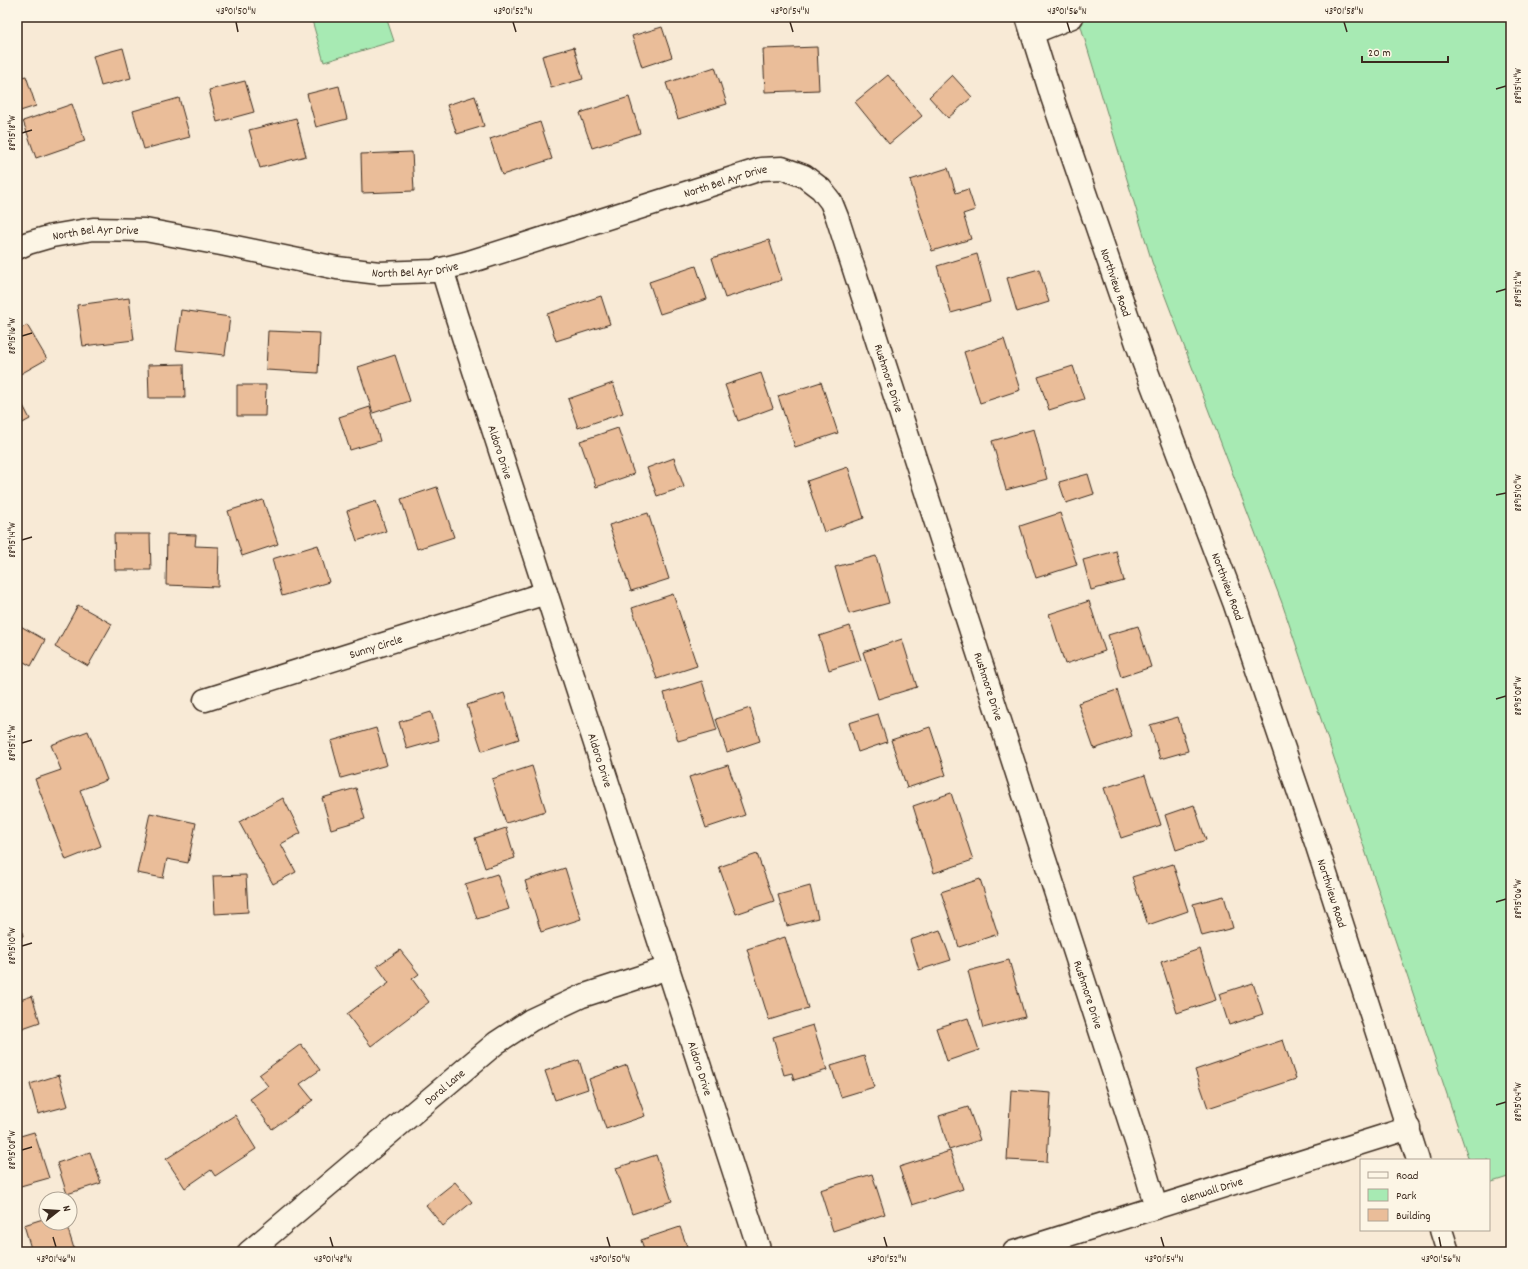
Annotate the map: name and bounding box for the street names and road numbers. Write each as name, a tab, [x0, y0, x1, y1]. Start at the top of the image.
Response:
street label: North Bel Ayr Drive	[682, 162, 768, 203]
street label: North Bel Ayr Drive	[51, 222, 139, 246]
street label: Northview Road	[1095, 247, 1134, 319]
street label: North Bel Ayr Drive	[371, 258, 460, 283]
street label: Rushmore Drive	[869, 342, 907, 415]
street label: Aldoro Drive	[482, 423, 516, 482]
street label: Northview Road	[1206, 551, 1247, 623]
street label: Sunny Circle	[348, 632, 405, 664]
street label: Rushmore Drive	[968, 650, 1006, 723]
street label: Aldoro Drive	[582, 731, 616, 790]
street label: Northview Road	[1312, 857, 1350, 930]
street label: Rushmore Drive	[1068, 959, 1106, 1031]
street label: Aldoro Drive	[682, 1039, 716, 1098]
street label: Doral Lane	[421, 1066, 469, 1110]
street label: Glenwall Drive	[1179, 1174, 1245, 1209]

